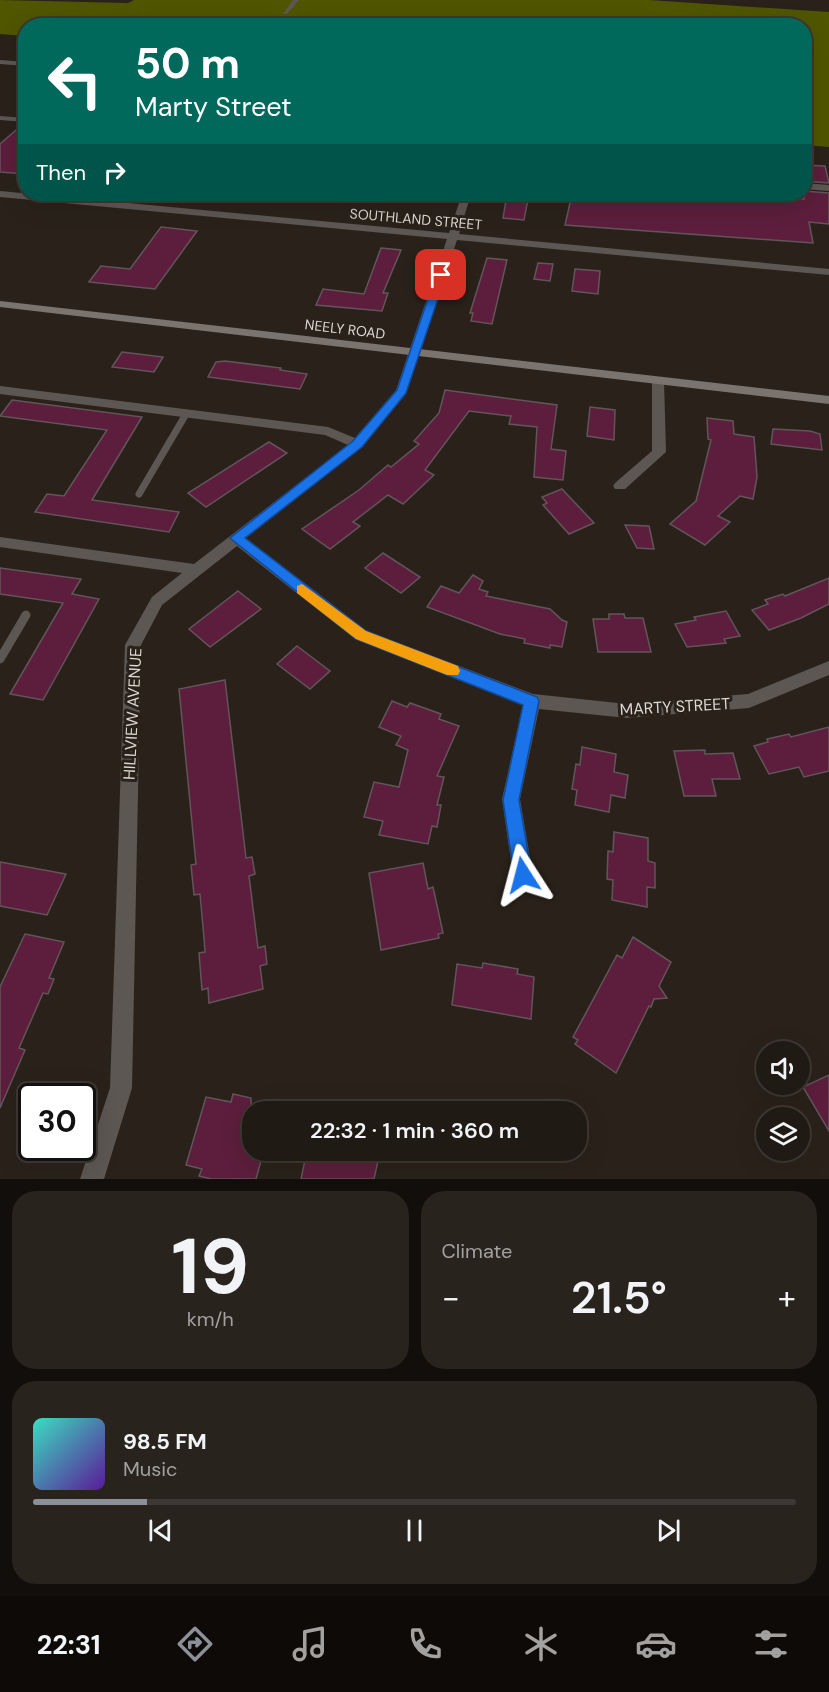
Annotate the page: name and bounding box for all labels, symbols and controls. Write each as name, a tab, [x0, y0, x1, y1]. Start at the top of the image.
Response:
text: 50 m	[135, 36, 240, 91]
icon: left	[36, 42, 114, 120]
text: Marty Street	[135, 89, 292, 124]
icon: right	[98, 156, 131, 189]
text: Then	[36, 158, 86, 187]
street label: SOUTHLAND STREET	[349, 204, 483, 234]
pin	[415, 249, 466, 300]
icon: arrive	[424, 258, 457, 291]
street label: NEELY ROAD	[304, 315, 386, 343]
street label: HILLVIEW AVENUE	[119, 647, 146, 781]
street label: MARTY STREET	[619, 693, 731, 720]
position arrow	[491, 843, 555, 907]
map controls	[756, 1041, 810, 1161]
button: sound	[756, 1041, 810, 1095]
speed limit sign: 30	[18, 1083, 96, 1161]
button: layers	[756, 1107, 810, 1161]
text: 22:32 · 1 min · 360 m	[310, 1116, 519, 1145]
text: 19	[171, 1216, 249, 1317]
text: Climate	[442, 1238, 512, 1264]
text: 21.5°	[571, 1268, 667, 1327]
text: −	[442, 1276, 460, 1319]
text: +	[778, 1276, 796, 1319]
text: km/h	[187, 1306, 234, 1332]
text: 98.5 FM	[123, 1427, 207, 1456]
text: Music	[123, 1456, 178, 1482]
icon: previous	[144, 1514, 177, 1547]
icon: pause	[398, 1514, 431, 1547]
icon: next	[652, 1514, 685, 1547]
icon: directions	[174, 1623, 216, 1665]
icon: music	[289, 1623, 331, 1665]
icon: phone	[404, 1623, 446, 1665]
icon: climate	[520, 1623, 562, 1665]
icon: car	[635, 1623, 677, 1665]
icon: filters	[750, 1623, 792, 1665]
text: 22:31	[37, 1627, 101, 1662]

